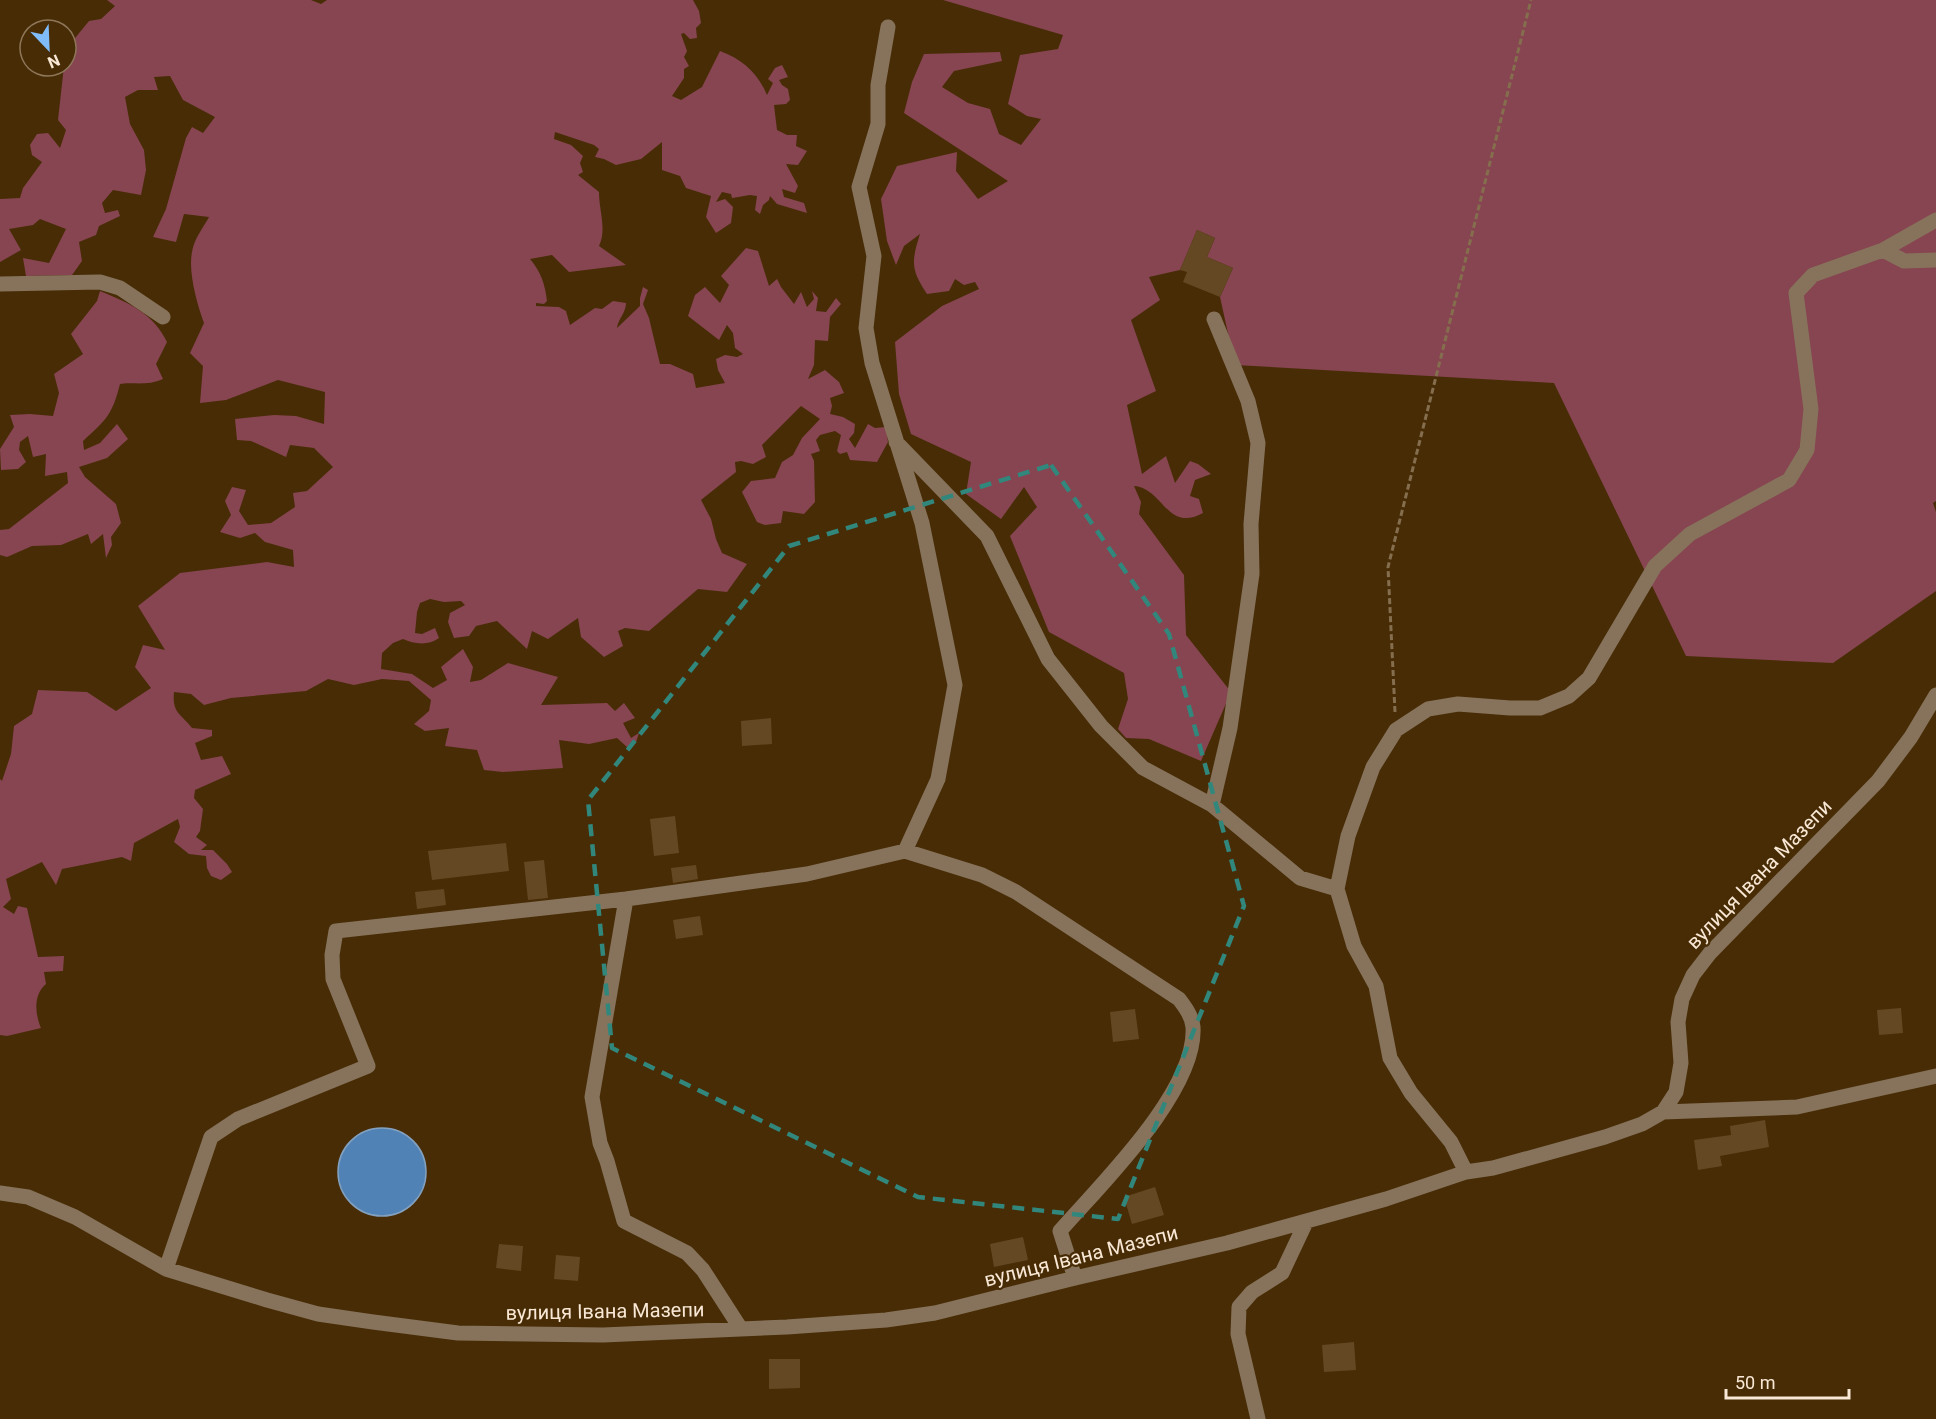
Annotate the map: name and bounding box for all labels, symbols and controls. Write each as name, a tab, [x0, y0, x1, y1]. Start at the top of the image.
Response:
north arrow	[18, 18, 78, 78]
text: N	[45, 50, 63, 72]
street label: вулиця Івана Мазепи	[1681, 794, 1837, 954]
street label: вулиця Івана Мазепи	[982, 1220, 1180, 1292]
street label: вулиця Івана Мазепи	[505, 1297, 705, 1325]
scale bar	[1726, 1362, 1849, 1400]
text: 50 m	[1735, 1372, 1775, 1393]

